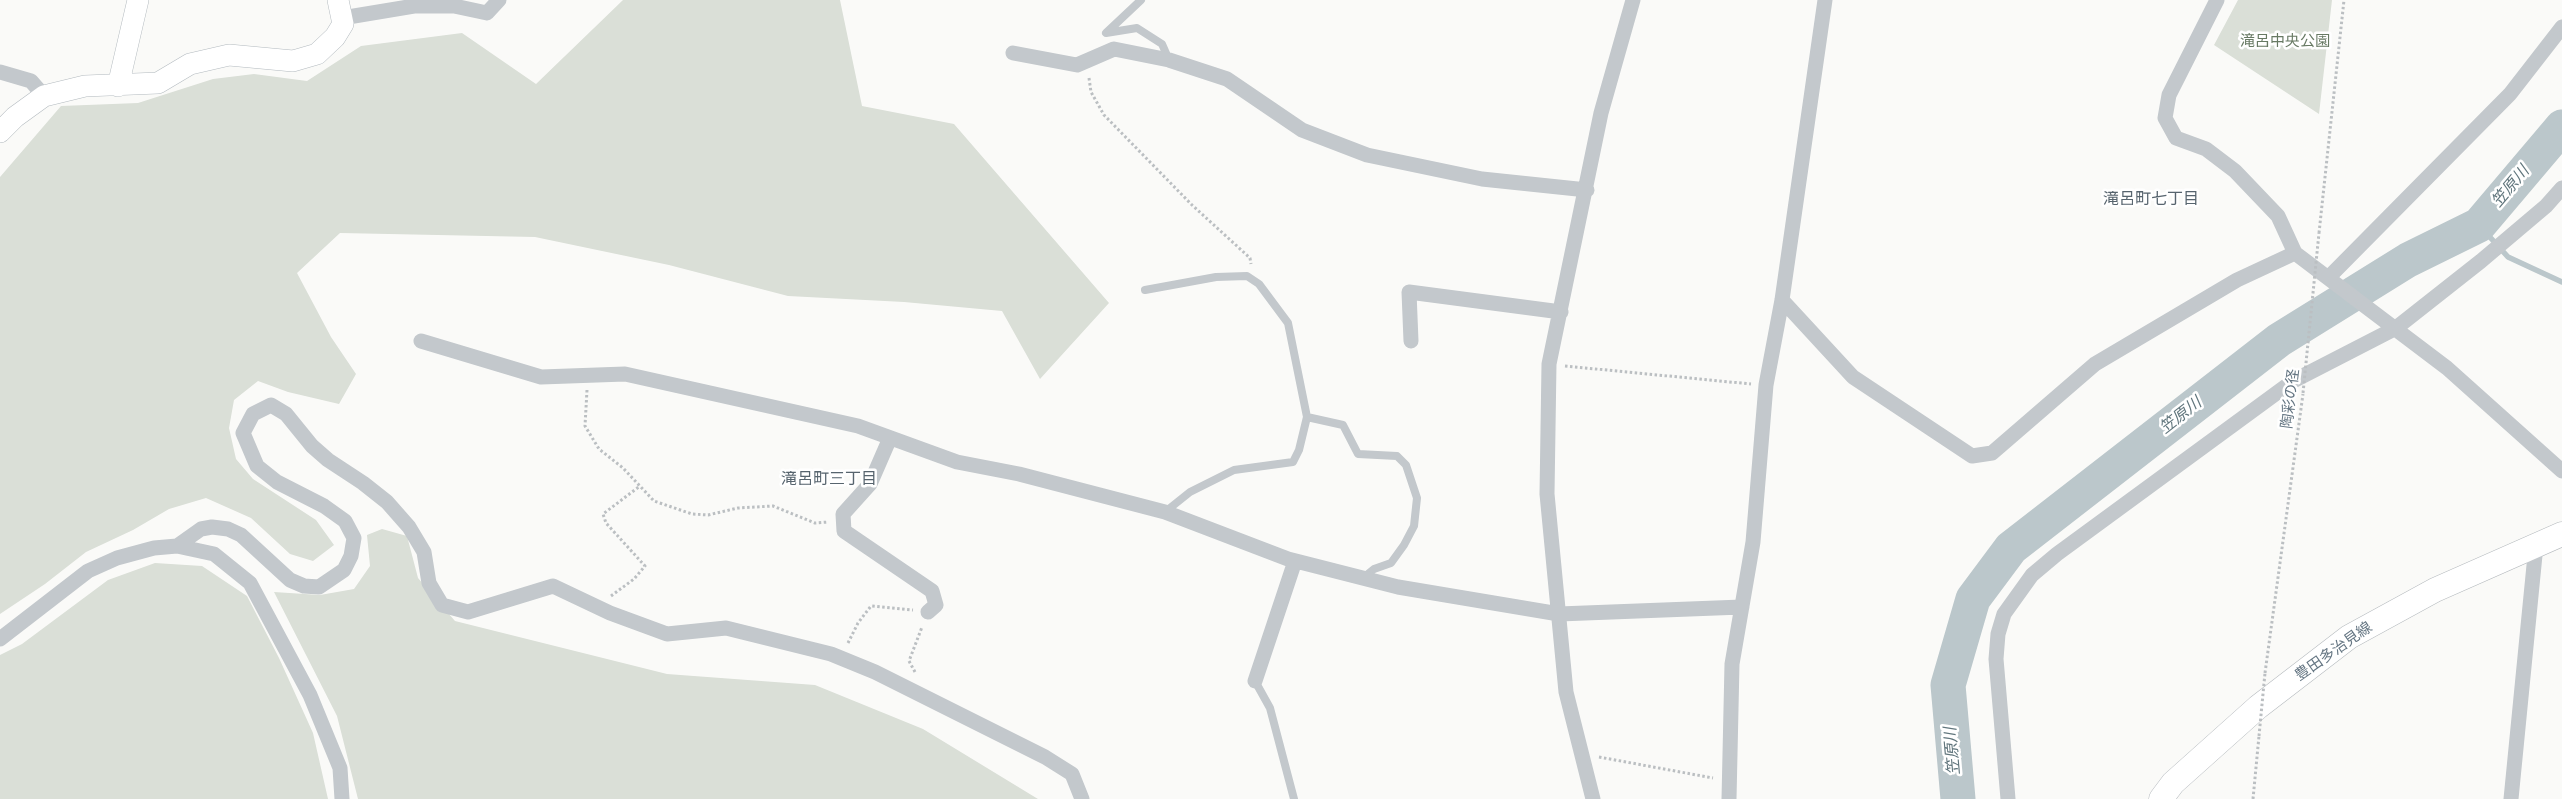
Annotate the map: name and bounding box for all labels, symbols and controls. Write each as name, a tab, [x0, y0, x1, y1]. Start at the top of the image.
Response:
park label: 滝呂中央公園	[2240, 33, 2330, 51]
water label: 笠原川	[2488, 162, 2534, 212]
district label: 滝呂町七丁目	[2103, 190, 2199, 210]
street label: 陶彩の径	[2278, 368, 2304, 430]
water label: 笠原川	[2156, 394, 2206, 438]
district label: 滝呂町三丁目	[781, 470, 877, 490]
street label: 豊田多治見線	[2292, 619, 2376, 685]
water label: 笠原川	[1941, 726, 1965, 776]

